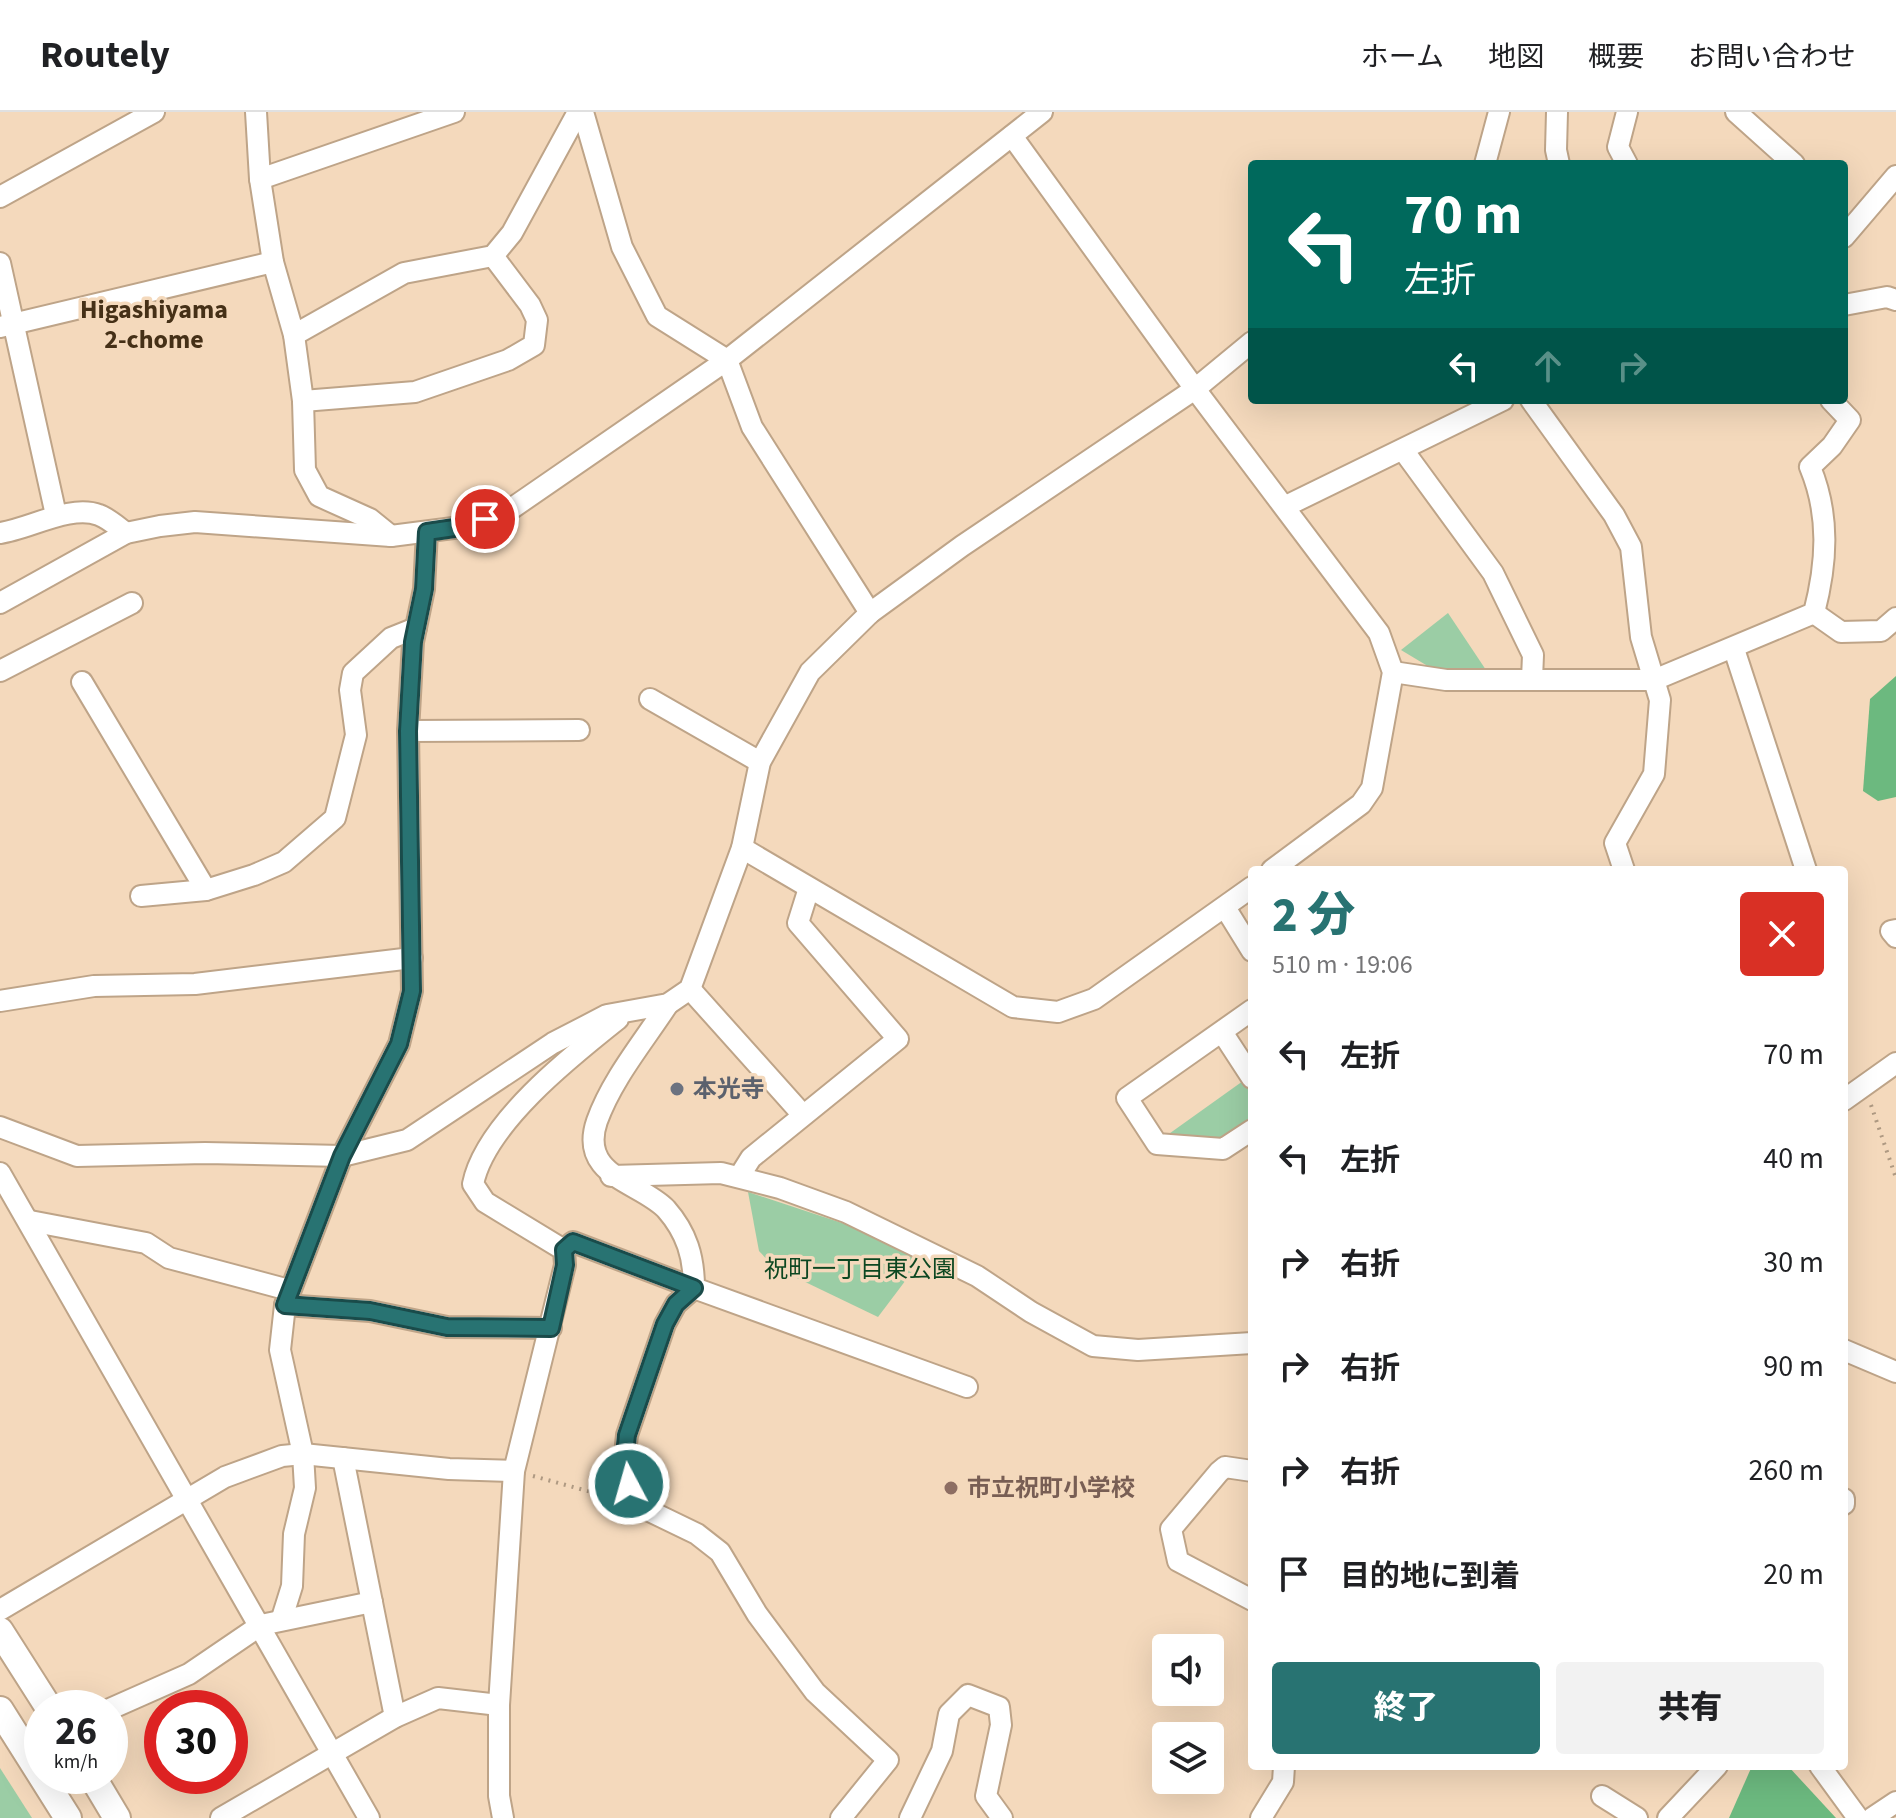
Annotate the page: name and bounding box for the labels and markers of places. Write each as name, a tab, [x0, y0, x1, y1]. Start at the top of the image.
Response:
pin	[451, 485, 519, 553]
place label: 本光寺	[693, 1072, 765, 1107]
marker: 本光寺	[668, 1080, 686, 1098]
place label: 市立祝町小学校	[967, 1471, 1135, 1506]
marker: 市立祝町小学校	[942, 1479, 960, 1497]

